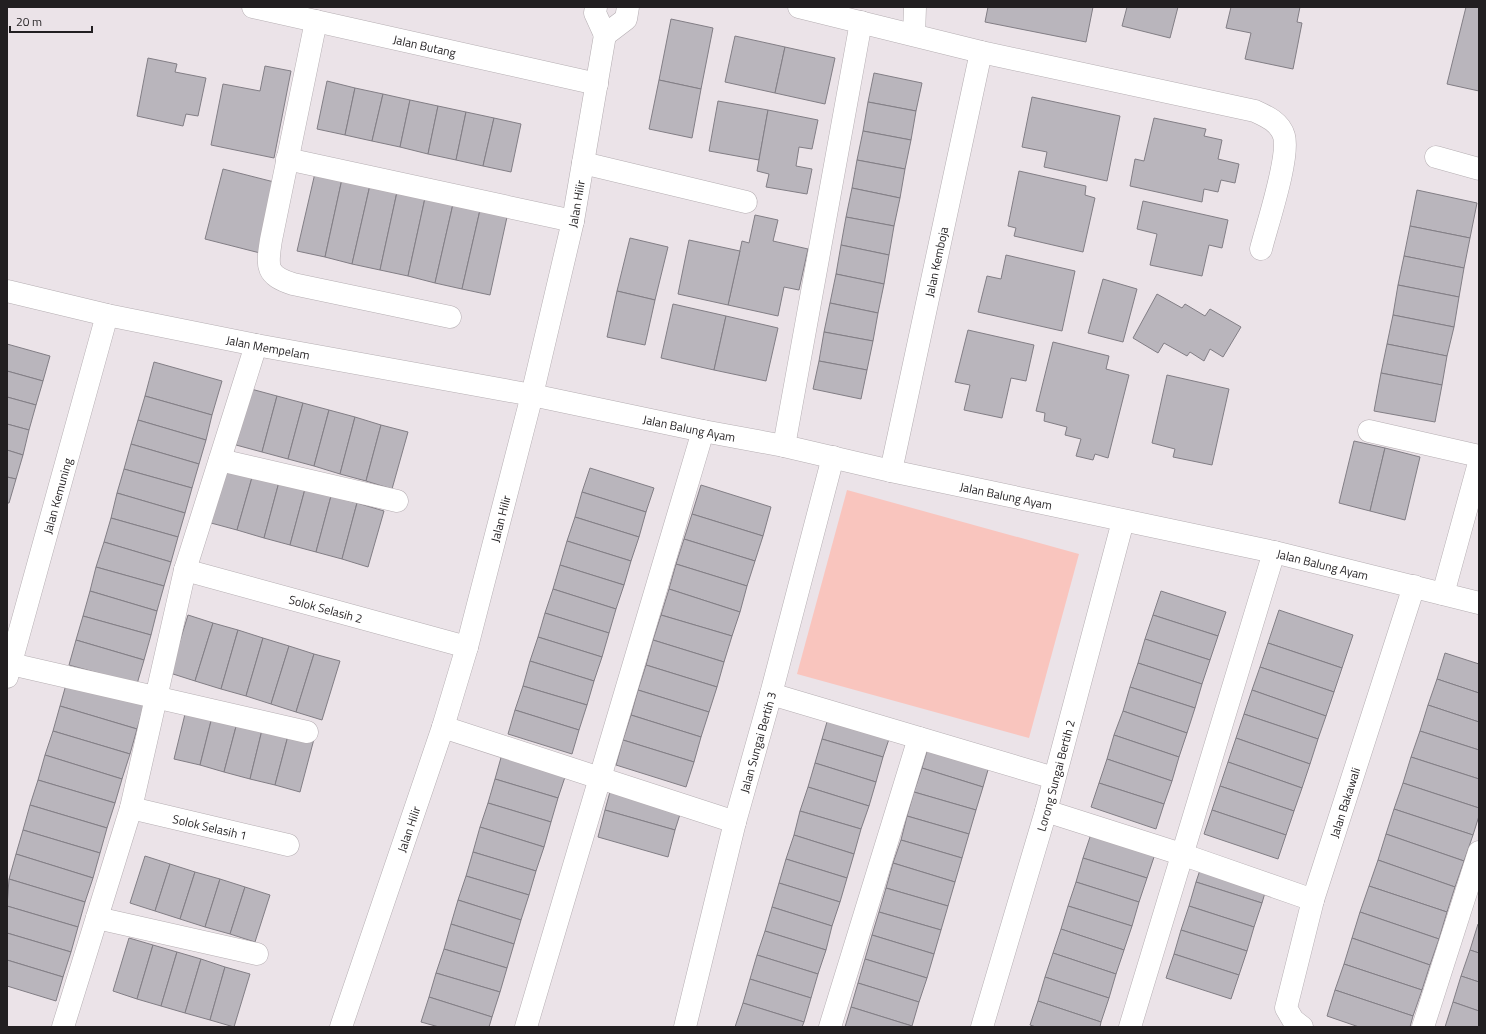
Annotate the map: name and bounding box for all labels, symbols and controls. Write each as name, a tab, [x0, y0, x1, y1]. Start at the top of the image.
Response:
scale bar	[10, 8, 92, 34]
text: 20 m	[16, 12, 42, 31]
street label: Jalan Butang	[391, 29, 458, 62]
street label: Jalan Hilir	[562, 179, 589, 229]
street label: Jalan Kemboja	[919, 225, 953, 299]
street label: Jalan Mempelam	[225, 330, 311, 364]
street label: Jalan Balung Ayam	[641, 409, 737, 446]
street label: Jalan Kemuning	[37, 456, 77, 536]
street label: Jalan Balung Ayam	[958, 476, 1054, 514]
street label: Jalan Hilir	[485, 493, 515, 544]
street label: Jalan Balung Ayam	[1275, 544, 1371, 585]
street label: Solok Selasih 2	[287, 589, 365, 628]
street label: Jalan Sungai Bertih 3	[734, 689, 781, 795]
street label: Lorong Sungai Bertih 2	[1031, 718, 1079, 834]
street label: Jalan Bakawali	[1324, 765, 1365, 840]
street label: Jalan Hilir	[392, 803, 425, 855]
street label: Solok Selasih 1	[171, 809, 249, 845]

